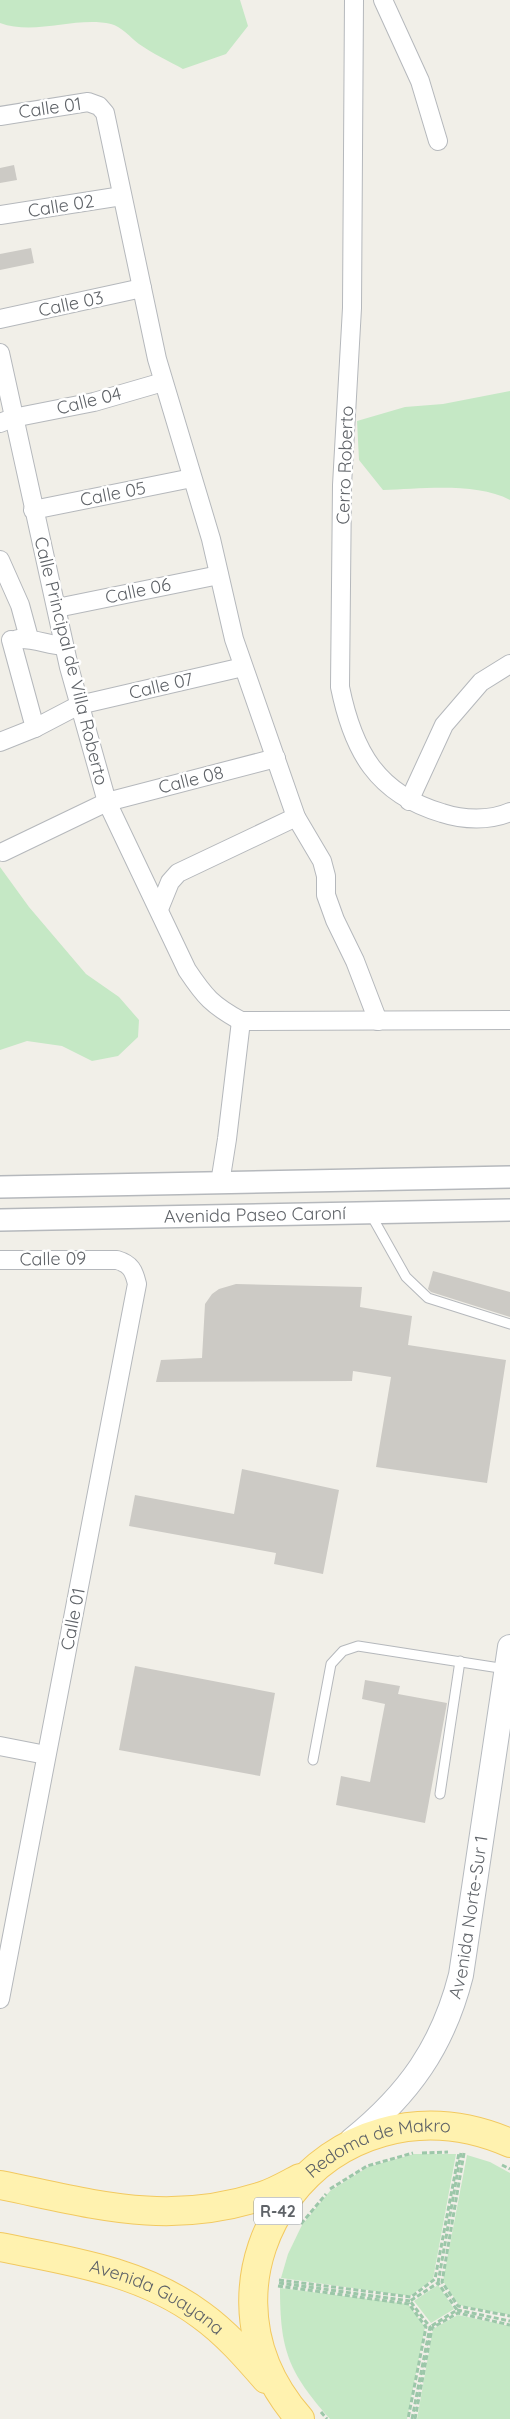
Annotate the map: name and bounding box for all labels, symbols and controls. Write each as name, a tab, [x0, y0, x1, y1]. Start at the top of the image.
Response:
street label: Calle 01	[17, 92, 83, 123]
street label: Calle 02	[26, 189, 96, 222]
street label: Calle 03	[36, 285, 106, 322]
street label: Calle 04	[54, 381, 124, 420]
street label: Cerro Roberto	[331, 405, 358, 525]
street label: Calle 05	[78, 476, 148, 511]
street label: Calle Principal de Villa Roberto	[29, 534, 114, 788]
street label: Calle 06	[103, 572, 173, 609]
street label: Calle 07	[127, 667, 195, 704]
street label: Calle 08	[156, 760, 226, 799]
street label: Avenida Paseo Caroní	[164, 1201, 346, 1228]
street label: Calle 09	[19, 1246, 86, 1271]
street label: Calle 01	[55, 1586, 90, 1652]
street label: Avenida Norte-Sur 1	[443, 1834, 493, 2002]
street label: Redoma de Makro	[300, 2114, 452, 2183]
road number: R-42	[254, 2198, 302, 2224]
street label: Avenida Guayana	[87, 2254, 229, 2340]

